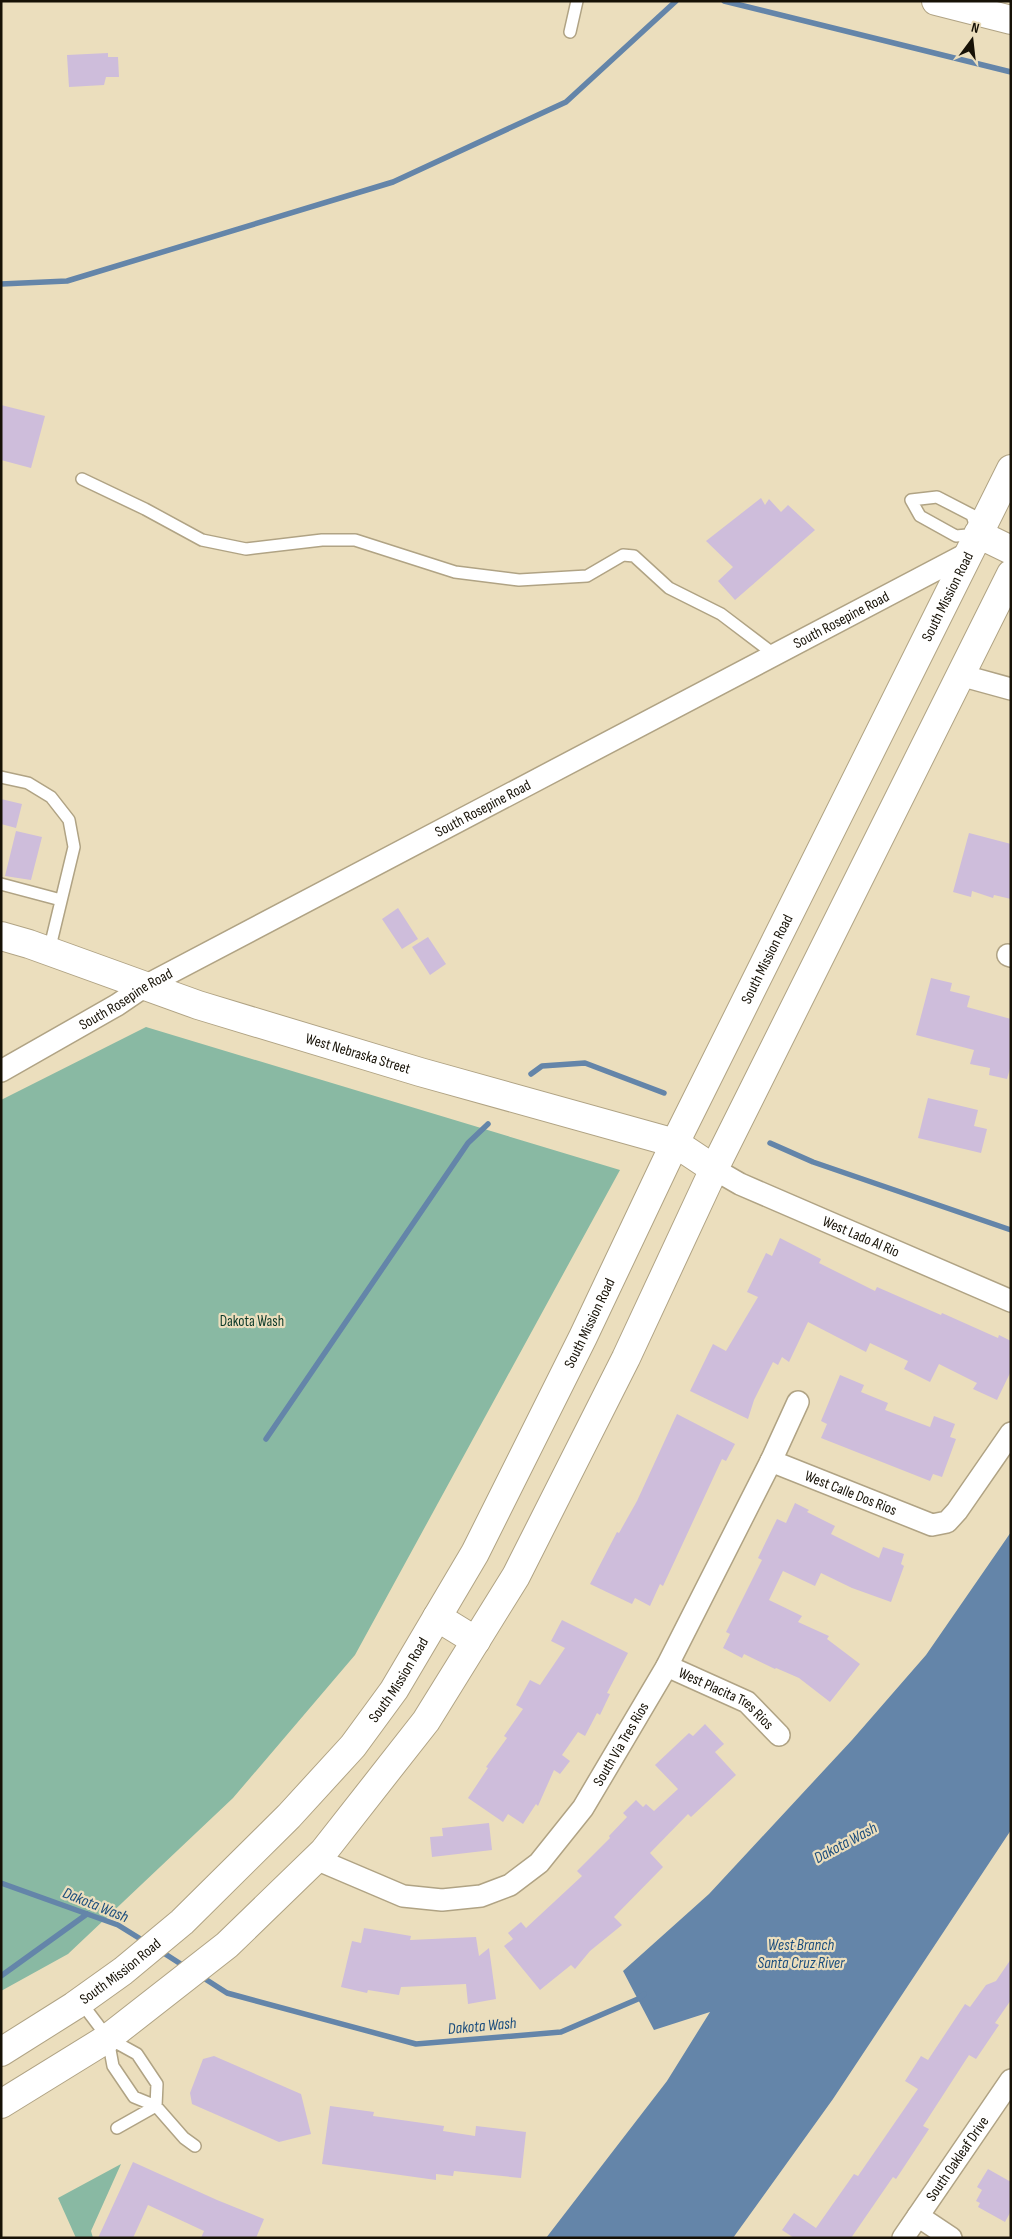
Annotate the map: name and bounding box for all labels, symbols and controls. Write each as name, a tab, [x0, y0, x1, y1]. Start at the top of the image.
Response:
north arrow	[947, 15, 997, 65]
text: N	[969, 19, 981, 37]
street label: South Mission Road	[918, 549, 978, 645]
street label: South Rosepine Road	[790, 587, 893, 653]
street label: South Rosepine Road	[432, 776, 534, 842]
street label: South Mission Road	[737, 911, 797, 1007]
street label: South Rosepine Road	[76, 964, 176, 1035]
street label: West Nebraska Street	[303, 1029, 413, 1079]
street label: West Lado Al Rio	[820, 1212, 902, 1262]
street label: South Mission Road	[560, 1275, 619, 1371]
park label: Dakota Wash	[220, 1312, 284, 1331]
street label: West Calle Dos Rios	[802, 1466, 900, 1520]
street label: South Mission Road	[364, 1634, 433, 1726]
street label: West Placita Tres Rios	[675, 1663, 778, 1734]
street label: South Via Tres Rios	[589, 1699, 653, 1790]
water label: Dakota Wash	[811, 1819, 881, 1868]
water label: Dakota Wash	[60, 1884, 131, 1927]
street label: South Mission Road	[76, 1935, 165, 2009]
water label: West Branch Santa Cruz River	[757, 1936, 845, 1973]
water label: Dakota Wash	[447, 2014, 518, 2039]
street label: South Oakleaf Drive	[922, 2113, 993, 2205]

